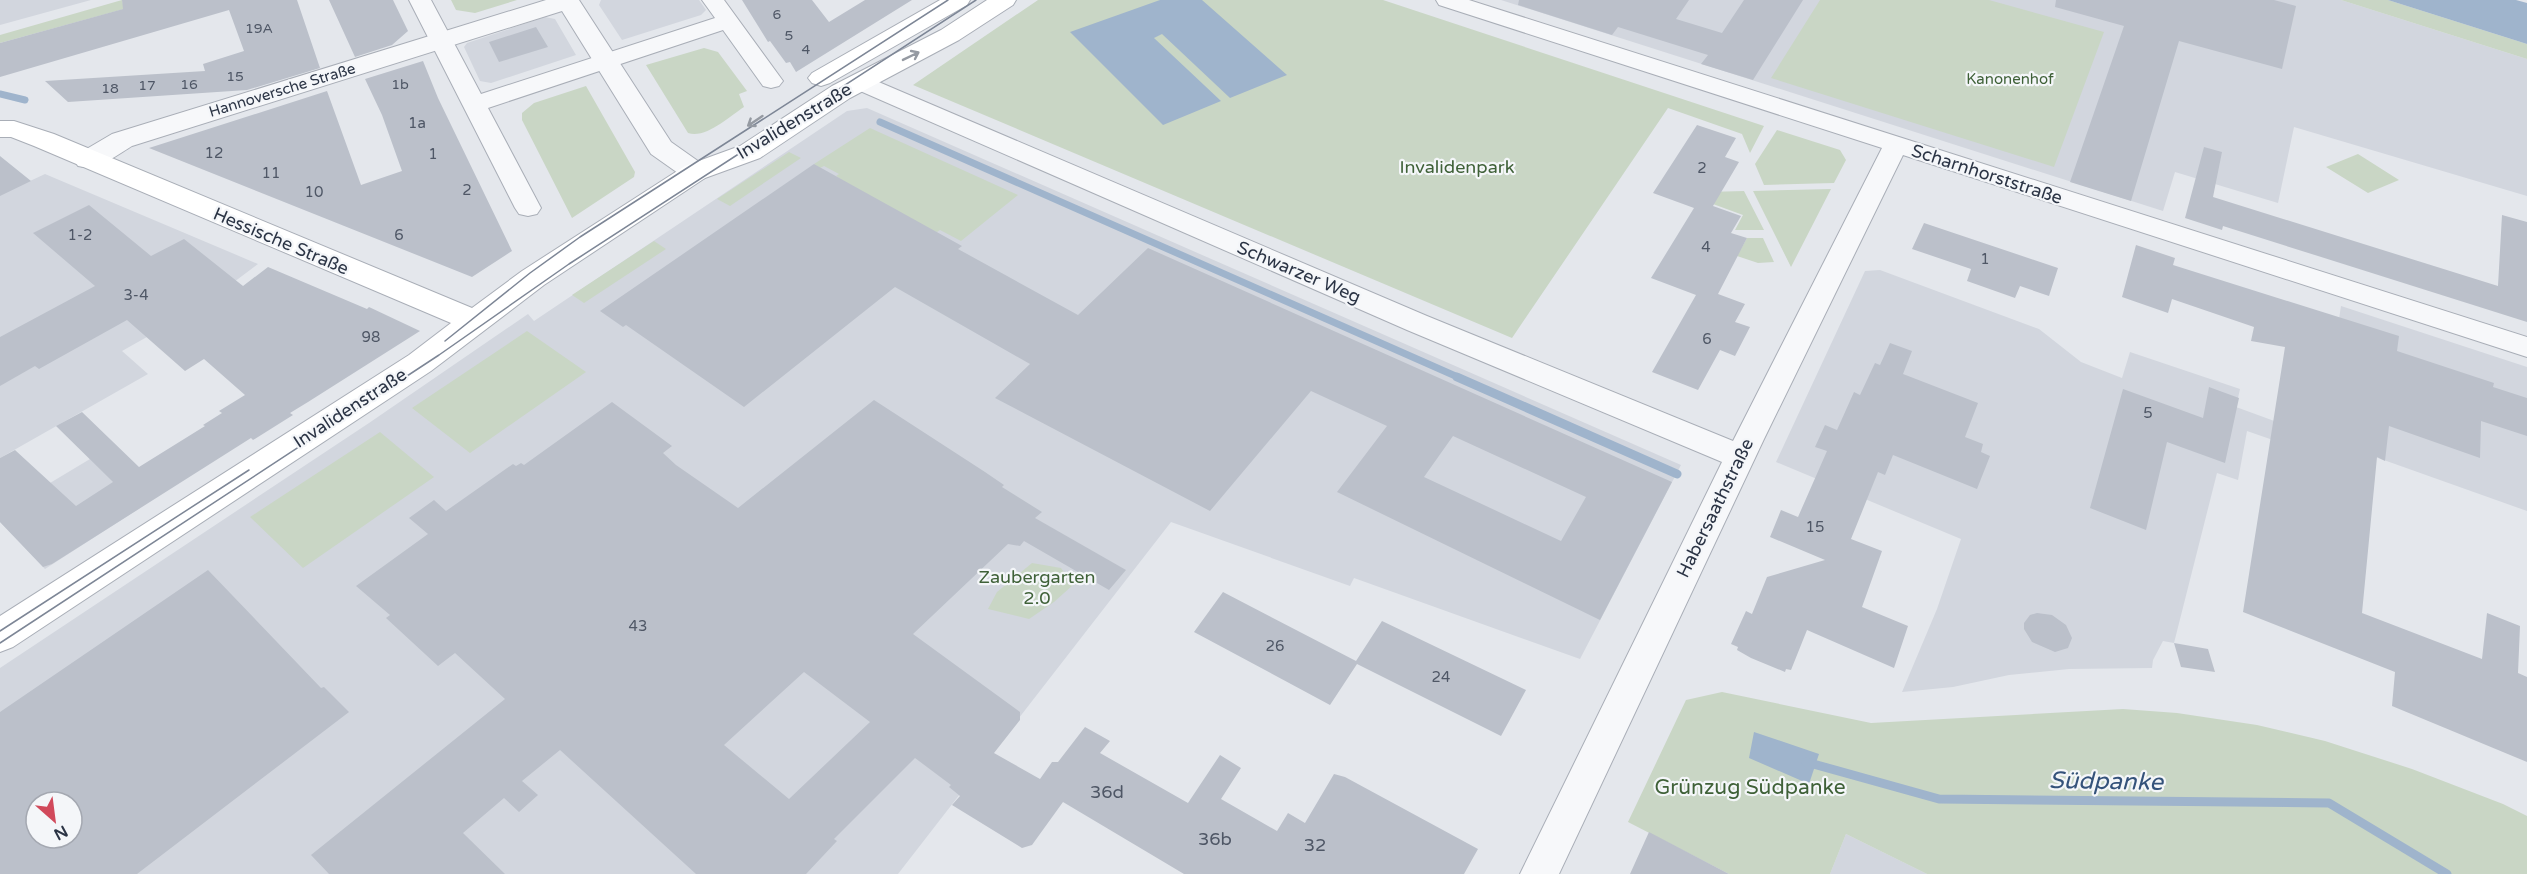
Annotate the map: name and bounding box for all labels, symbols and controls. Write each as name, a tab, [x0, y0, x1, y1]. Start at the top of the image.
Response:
house number: 6	[773, 6, 782, 23]
house number: 19A	[245, 20, 273, 37]
house number: 5	[785, 27, 793, 44]
house number: 4	[802, 41, 811, 58]
one-way arrow	[902, 49, 920, 61]
street label: Hannoversche Straße	[207, 59, 357, 121]
house number: 15	[226, 68, 244, 85]
park label: Kanonenhof	[1966, 70, 2054, 88]
house number: 16	[180, 76, 198, 93]
house number: 1b	[391, 76, 409, 93]
house number: 17	[138, 77, 156, 94]
street label: Invalidenstraße	[732, 78, 856, 164]
house number: 18	[101, 80, 119, 97]
house number: 1a	[408, 114, 426, 132]
one-way arrow	[748, 115, 764, 127]
street label: Scharnhorststraße	[1909, 139, 2065, 209]
house number: 12	[205, 144, 223, 162]
house number: 1	[428, 145, 438, 163]
park label: Invalidenpark	[1400, 156, 1515, 178]
house number: 2	[1697, 159, 1707, 177]
house number: 11	[262, 164, 280, 182]
house number: 2	[462, 181, 472, 199]
house number: 10	[305, 183, 323, 201]
street label: Hessische Straße	[210, 203, 352, 279]
house number: 1-2	[68, 226, 92, 244]
house number: 6	[394, 226, 404, 244]
street label: Schwarzer Weg	[1234, 236, 1364, 308]
house number: 4	[1701, 238, 1711, 256]
house number: 1	[1980, 250, 1990, 268]
house number: 3-4	[123, 286, 149, 304]
house number: 98	[362, 328, 380, 346]
house number: 6	[1702, 330, 1712, 348]
street label: Invalidenstraße	[289, 363, 411, 453]
house number: 5	[2143, 404, 2153, 422]
street label: Habersaathstraße	[1672, 435, 1758, 581]
house number: 15	[1806, 518, 1824, 536]
park label: Zaubergarten 2.0	[979, 566, 1095, 609]
house number: 43	[629, 617, 647, 635]
house number: 26	[1266, 637, 1284, 655]
house number: 24	[1432, 668, 1450, 686]
water label: Südpanke	[2049, 766, 2165, 797]
park label: Grünzug Südpanke	[1654, 775, 1846, 800]
house number: 36d	[1090, 781, 1124, 803]
north arrow	[24, 790, 84, 850]
text: N	[50, 821, 71, 844]
house number: 36b	[1198, 828, 1232, 850]
house number: 32	[1304, 834, 1326, 856]

